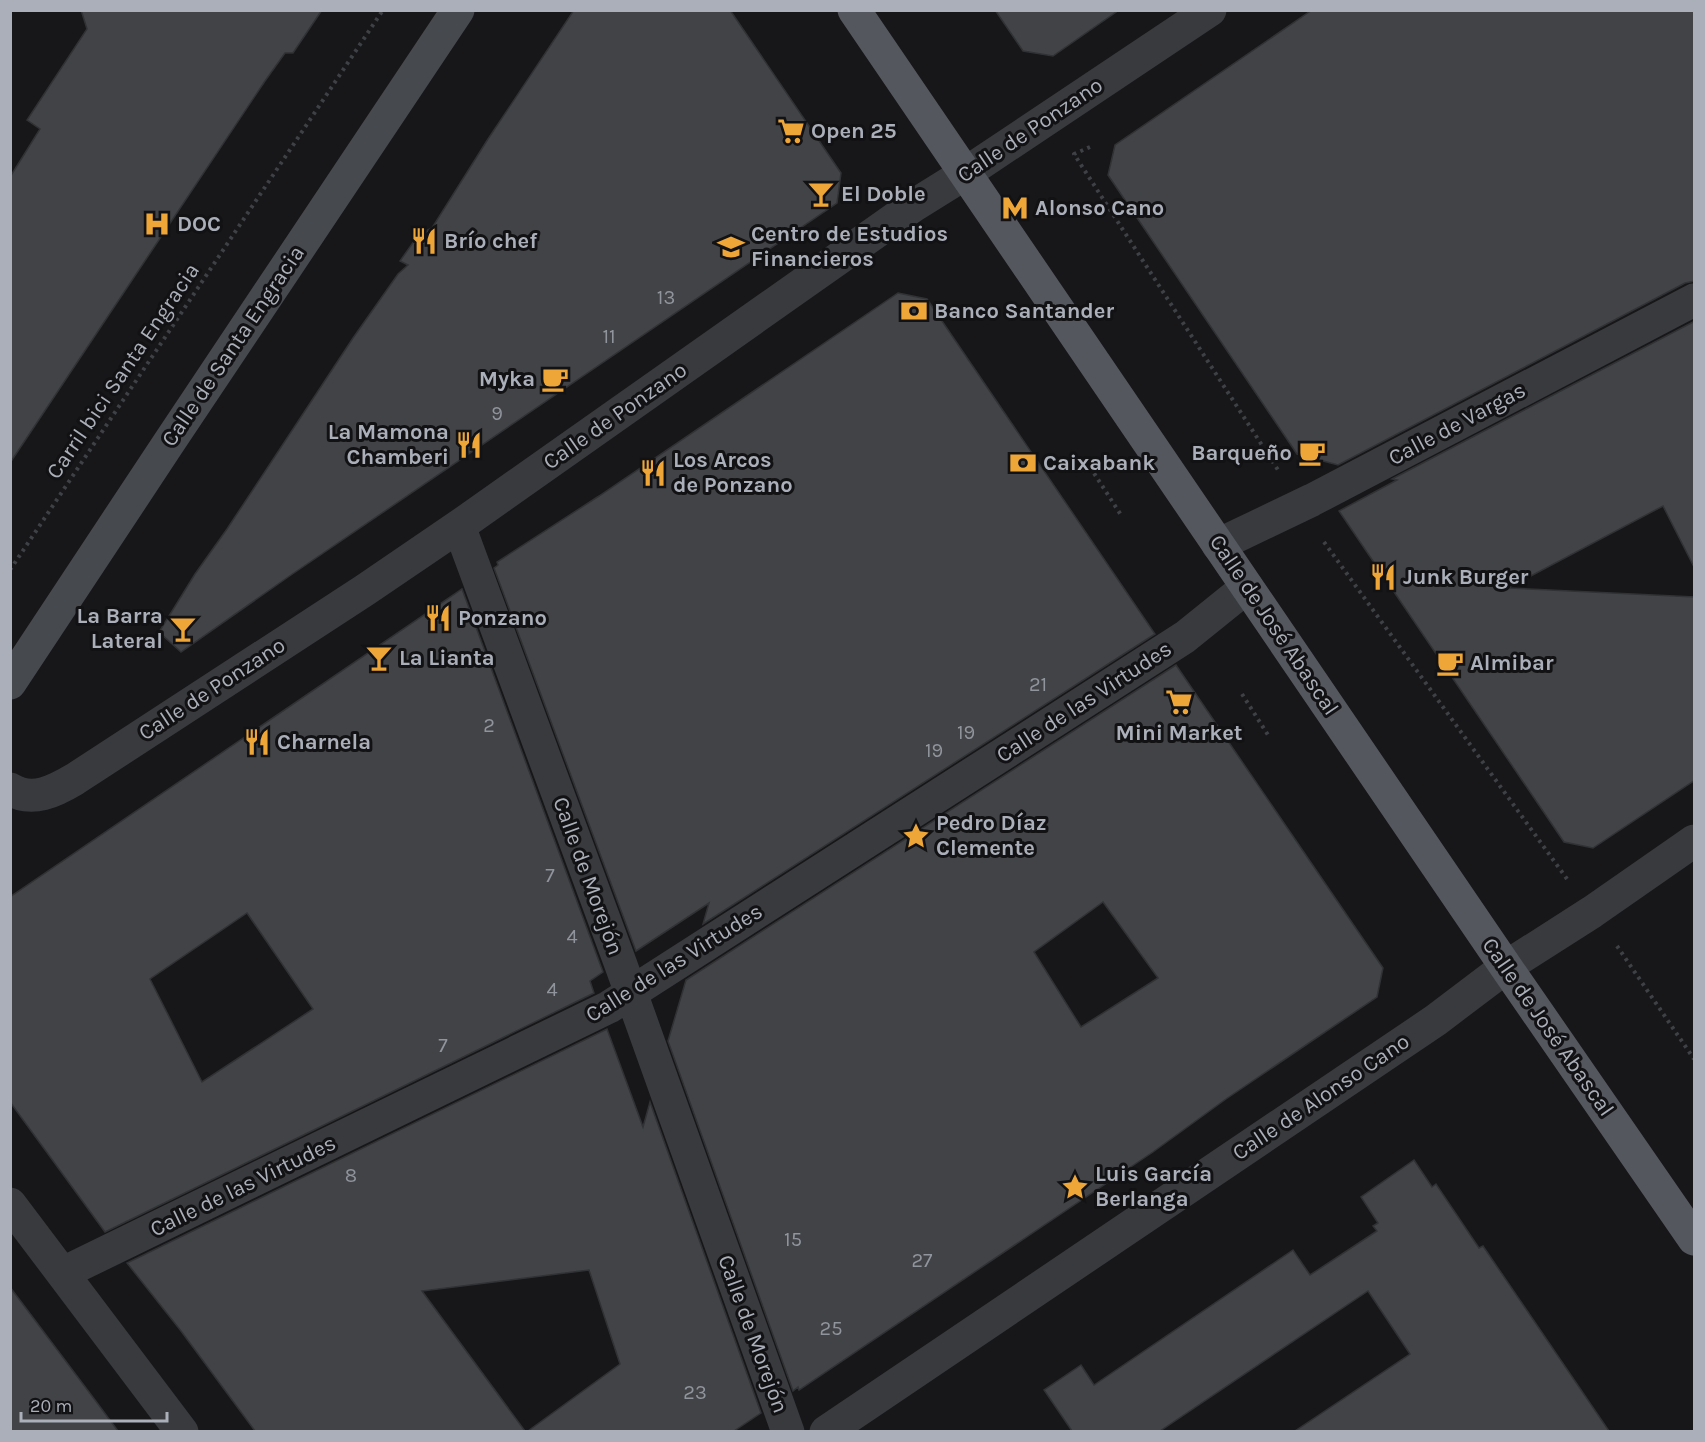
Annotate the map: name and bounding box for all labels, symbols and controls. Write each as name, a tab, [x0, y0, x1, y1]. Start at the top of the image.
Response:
street label: Calle de Ponzano	[953, 72, 1107, 188]
supermarket icon: Open 25	[776, 116, 806, 146]
place label: Open 25	[811, 118, 896, 144]
bar icon: El Doble	[806, 179, 836, 209]
place label: El Doble	[841, 181, 926, 207]
metro station icon: Alonso Cano	[1000, 193, 1030, 223]
place label: Alonso Cano	[1035, 195, 1164, 221]
hospital icon: DOC	[142, 209, 172, 239]
place label: DOC	[177, 211, 221, 237]
place label: Centro de Estudios Financieros	[751, 221, 948, 272]
restaurant icon: Brío chef	[409, 226, 439, 256]
place label: Brío chef	[444, 228, 538, 254]
school or university icon: Centro de Estudios Financieros	[716, 232, 746, 262]
street label: Calle de Santa Engracia	[156, 241, 310, 451]
street label: Carril bici Santa Engracia	[41, 258, 205, 484]
house number: 13	[657, 286, 675, 309]
bank icon: Banco Santander	[899, 296, 929, 326]
place label: Banco Santander	[934, 298, 1115, 324]
house number: 11	[602, 325, 616, 348]
street label: Calle de Ponzano	[538, 357, 692, 475]
cafe icon: Myka	[540, 364, 570, 394]
place label: Myka	[479, 366, 535, 392]
street label: Calle de Vargas	[1384, 377, 1530, 471]
house number: 9	[491, 402, 503, 425]
place label: La Mamona Chamberi	[328, 419, 449, 470]
restaurant icon: La Mamona Chamberi	[454, 430, 484, 460]
cafe icon: Barqueño	[1297, 438, 1327, 468]
place label: Barqueño	[1191, 440, 1292, 466]
place label: Los Arcos de Ponzano	[673, 447, 793, 498]
bank icon: Caixabank	[1008, 448, 1038, 478]
place label: Caixabank	[1043, 450, 1155, 476]
restaurant icon: Los Arcos de Ponzano	[638, 458, 668, 488]
street label: Calle de José Abascal	[1204, 530, 1344, 720]
restaurant icon: Junk Burger	[1368, 562, 1398, 592]
place label: Junk Burger	[1403, 564, 1529, 590]
place label: La Barra Lateral	[76, 603, 163, 654]
restaurant icon: Ponzano	[423, 603, 453, 633]
place label: Ponzano	[458, 605, 547, 631]
bar icon: La Barra Lateral	[168, 614, 198, 644]
street label: Calle de Ponzano	[134, 632, 290, 746]
street label: Calle de las Virtudes	[992, 636, 1176, 768]
bar icon: La Lianta	[364, 643, 394, 673]
place label: La Lianta	[399, 645, 495, 671]
cafe icon: Almibar	[1435, 648, 1465, 678]
place label: Almibar	[1470, 650, 1554, 676]
house number: 21	[1029, 673, 1047, 696]
supermarket icon: Mini Market	[1164, 687, 1194, 717]
house number: 2	[483, 714, 495, 737]
place label: Mini Market	[1115, 720, 1243, 746]
house number: 19	[957, 721, 975, 744]
restaurant icon: Charnela	[242, 727, 272, 757]
place label: Charnela	[277, 729, 371, 755]
house number: 19	[925, 739, 943, 762]
street label: Calle de Morejón	[547, 794, 629, 958]
place label: Pedro Díaz Clemente	[936, 810, 1047, 861]
place icon: Pedro Díaz Clemente	[901, 821, 931, 851]
house number: 7	[545, 864, 555, 887]
street label: Calle de las Virtudes	[581, 898, 767, 1028]
house number: 4	[566, 925, 578, 948]
street label: Calle de José Abascal	[1477, 933, 1619, 1121]
house number: 4	[546, 978, 558, 1001]
street label: Calle de Alonso Cano	[1228, 1028, 1414, 1166]
house number: 7	[438, 1034, 448, 1057]
street label: Calle de las Virtudes	[146, 1130, 340, 1242]
place label: Luis García Berlanga	[1095, 1161, 1212, 1212]
house number: 8	[345, 1164, 357, 1187]
place icon: Luis García Berlanga	[1060, 1172, 1090, 1202]
house number: 15	[784, 1228, 802, 1251]
house number: 27	[912, 1249, 933, 1272]
street label: Calle de Morejón	[712, 1252, 794, 1416]
house number: 25	[820, 1317, 842, 1340]
house number: 23	[683, 1381, 707, 1404]
scale bar	[21, 1385, 166, 1423]
text: 20 m	[30, 1395, 72, 1417]

